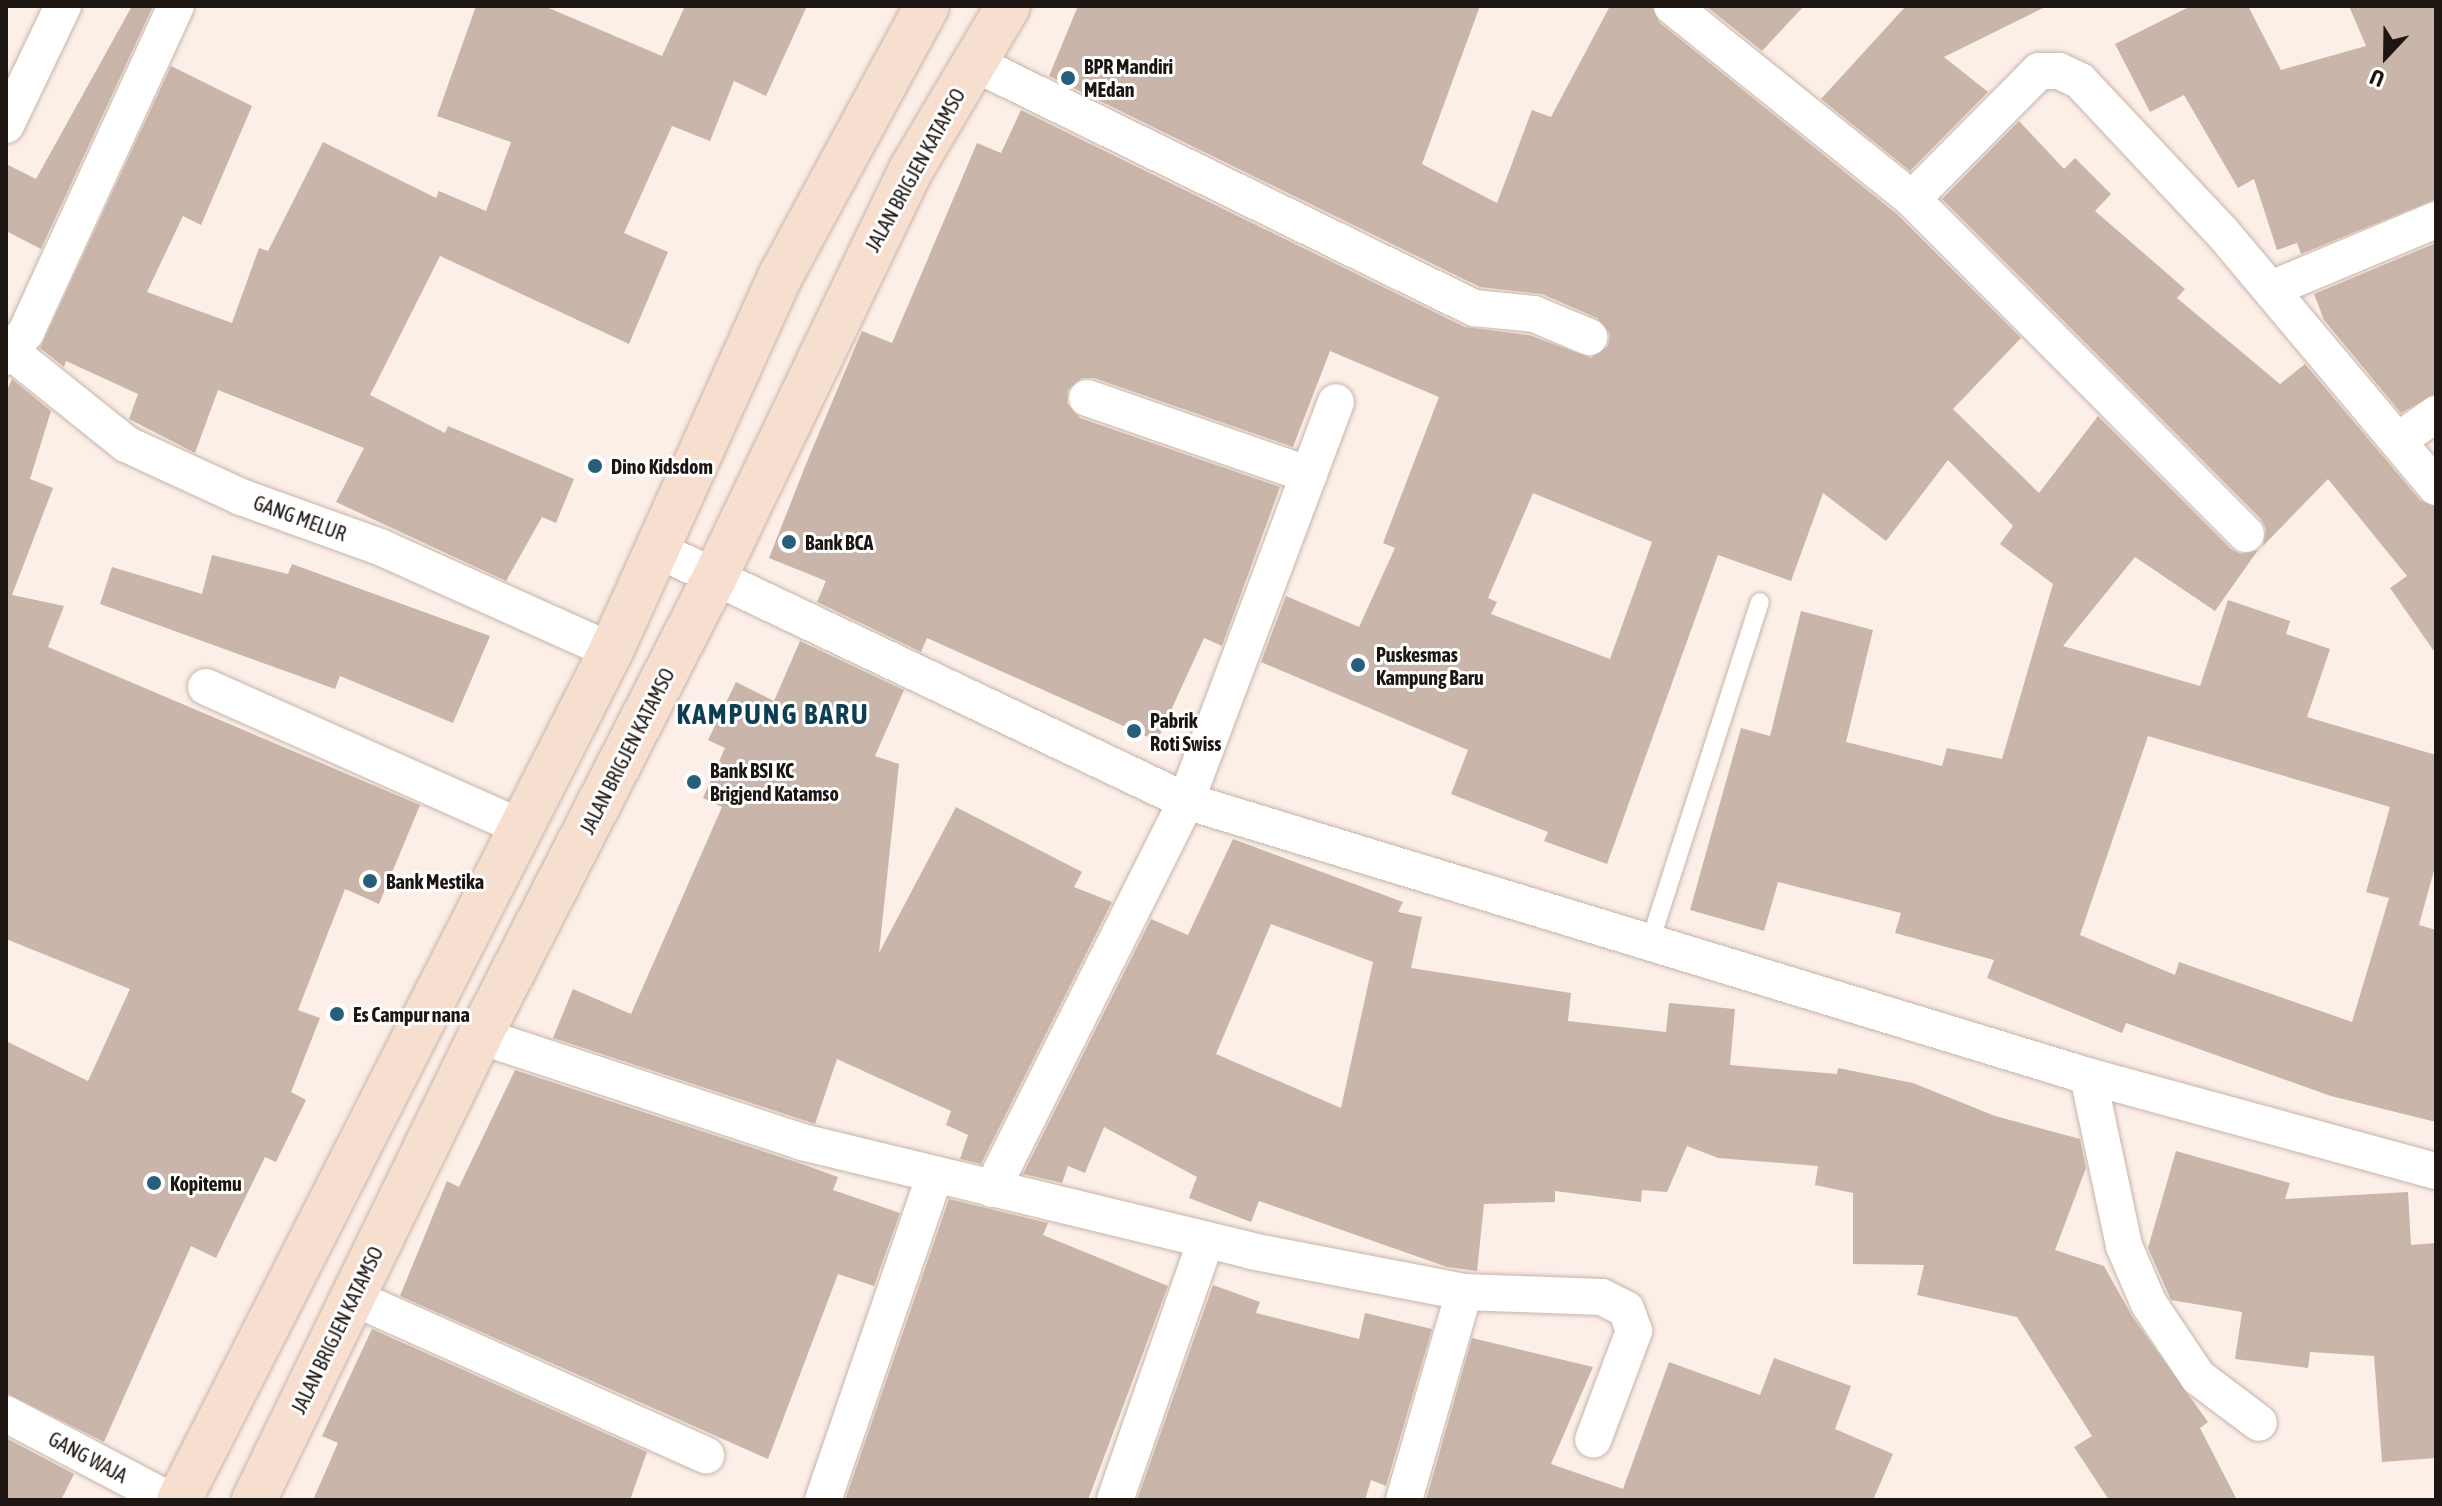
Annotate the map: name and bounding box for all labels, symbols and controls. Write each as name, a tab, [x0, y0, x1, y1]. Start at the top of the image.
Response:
north arrow	[2346, 16, 2426, 96]
place label: BPR Mandiri MEdan	[1084, 54, 1173, 101]
text: U	[2366, 64, 2388, 93]
marker: BPR Mandiri MEdan	[1059, 69, 1077, 87]
street label: JALAN BRIGJEN KATAMSO	[860, 84, 970, 256]
place label: Dino Kidsdom	[611, 454, 713, 478]
marker: Dino Kidsdom	[586, 457, 604, 475]
street label: GANG MELUR	[250, 490, 350, 546]
place label: Bank BCA	[805, 530, 873, 554]
marker: Bank BCA	[780, 533, 798, 551]
place label: Puskesmas Kampung Baru	[1376, 642, 1484, 689]
marker: Puskesmas Kampung Baru	[1347, 654, 1369, 676]
street label: JALAN BRIGJEN KATAMSO	[575, 664, 679, 838]
district label: KAMPUNG BARU	[676, 697, 870, 731]
place label: Pabrik Roti Swiss	[1150, 708, 1221, 755]
marker: Pabrik Roti Swiss	[1125, 722, 1143, 740]
place label: Bank BSI KC Brigjend Katamso	[710, 758, 839, 805]
marker: Bank BSI KC Brigjend Katamso	[685, 773, 703, 791]
place label: Bank Mestika	[386, 869, 484, 893]
marker: Bank Mestika	[361, 872, 379, 890]
place label: Es Campur nana	[353, 1002, 470, 1026]
marker: Es Campur nana	[328, 1005, 346, 1023]
place label: Kopitemu	[170, 1171, 242, 1195]
marker: Kopitemu	[145, 1174, 163, 1192]
street label: JALAN BRIGJEN KATAMSO	[286, 1243, 388, 1417]
street label: GANG WAJA	[45, 1426, 131, 1488]

